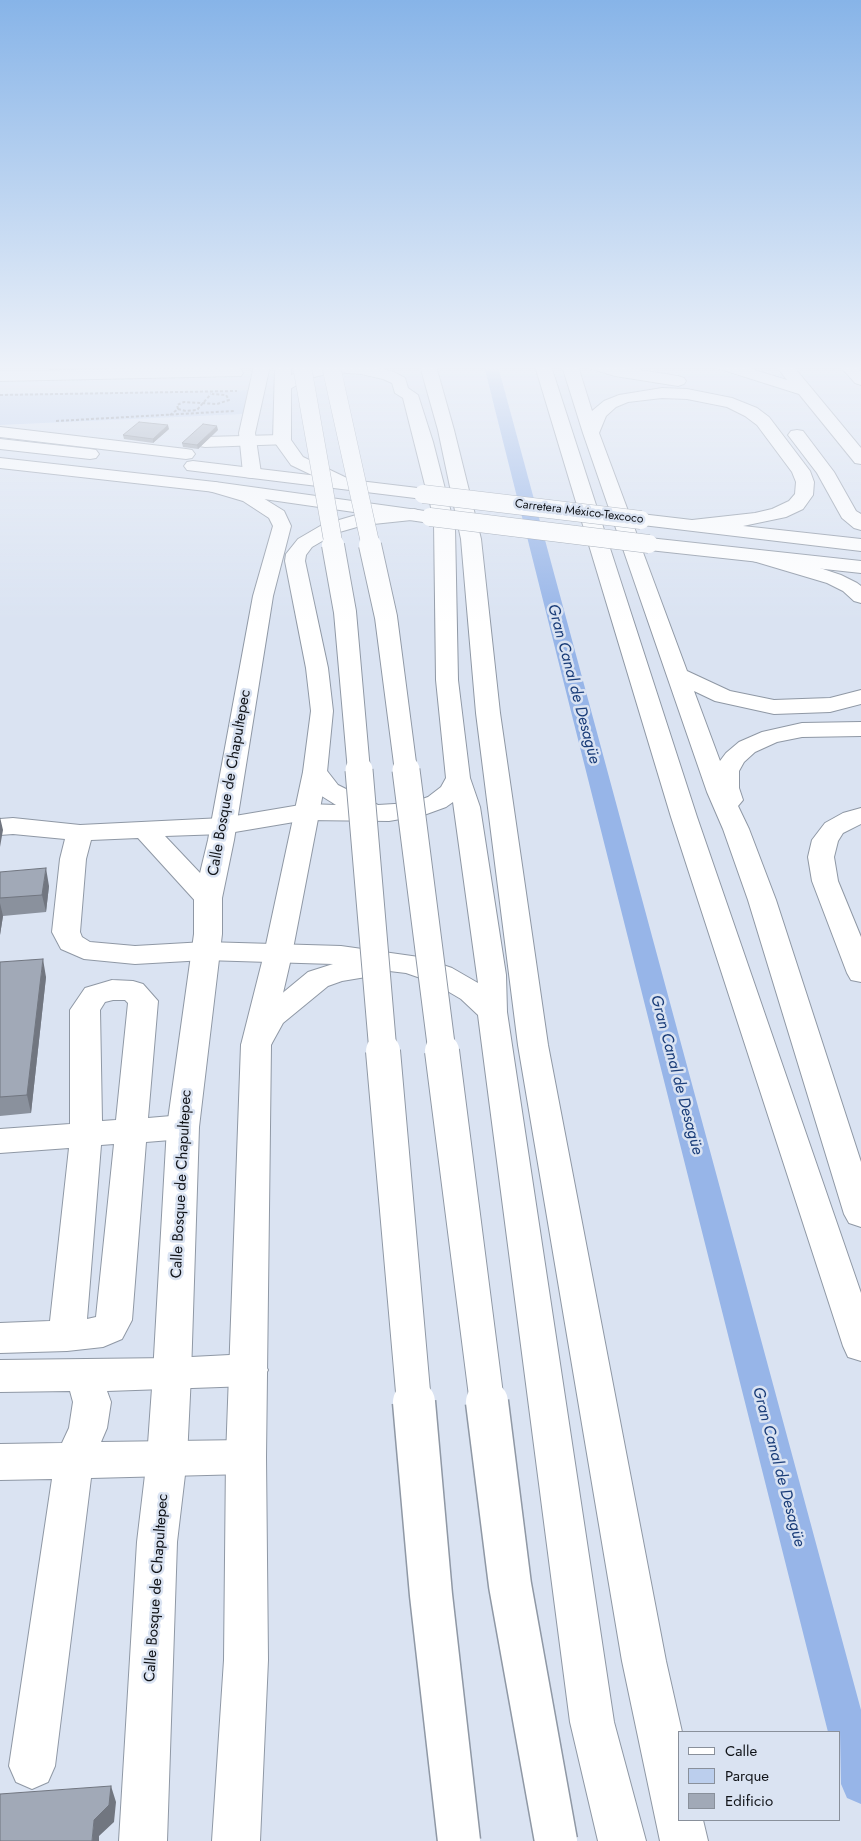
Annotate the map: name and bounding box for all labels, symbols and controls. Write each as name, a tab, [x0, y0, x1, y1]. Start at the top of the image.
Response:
street label: Carretera México-Texcoco	[514, 497, 644, 527]
water label: Gran Canal de Desagüe	[542, 602, 604, 766]
street label: Calle Bosque de Chapultepec	[205, 689, 255, 877]
water label: Gran Canal de Desagüe	[645, 993, 707, 1157]
street label: Calle Bosque de Chapultepec	[168, 1089, 196, 1279]
water label: Gran Canal de Desagüe	[747, 1385, 809, 1549]
street label: Calle Bosque de Chapultepec	[141, 1493, 173, 1683]
legend	[678, 1731, 841, 1821]
text: Calle	[725, 1740, 757, 1762]
text: Parque	[725, 1765, 769, 1787]
text: Edificio	[725, 1790, 773, 1812]

